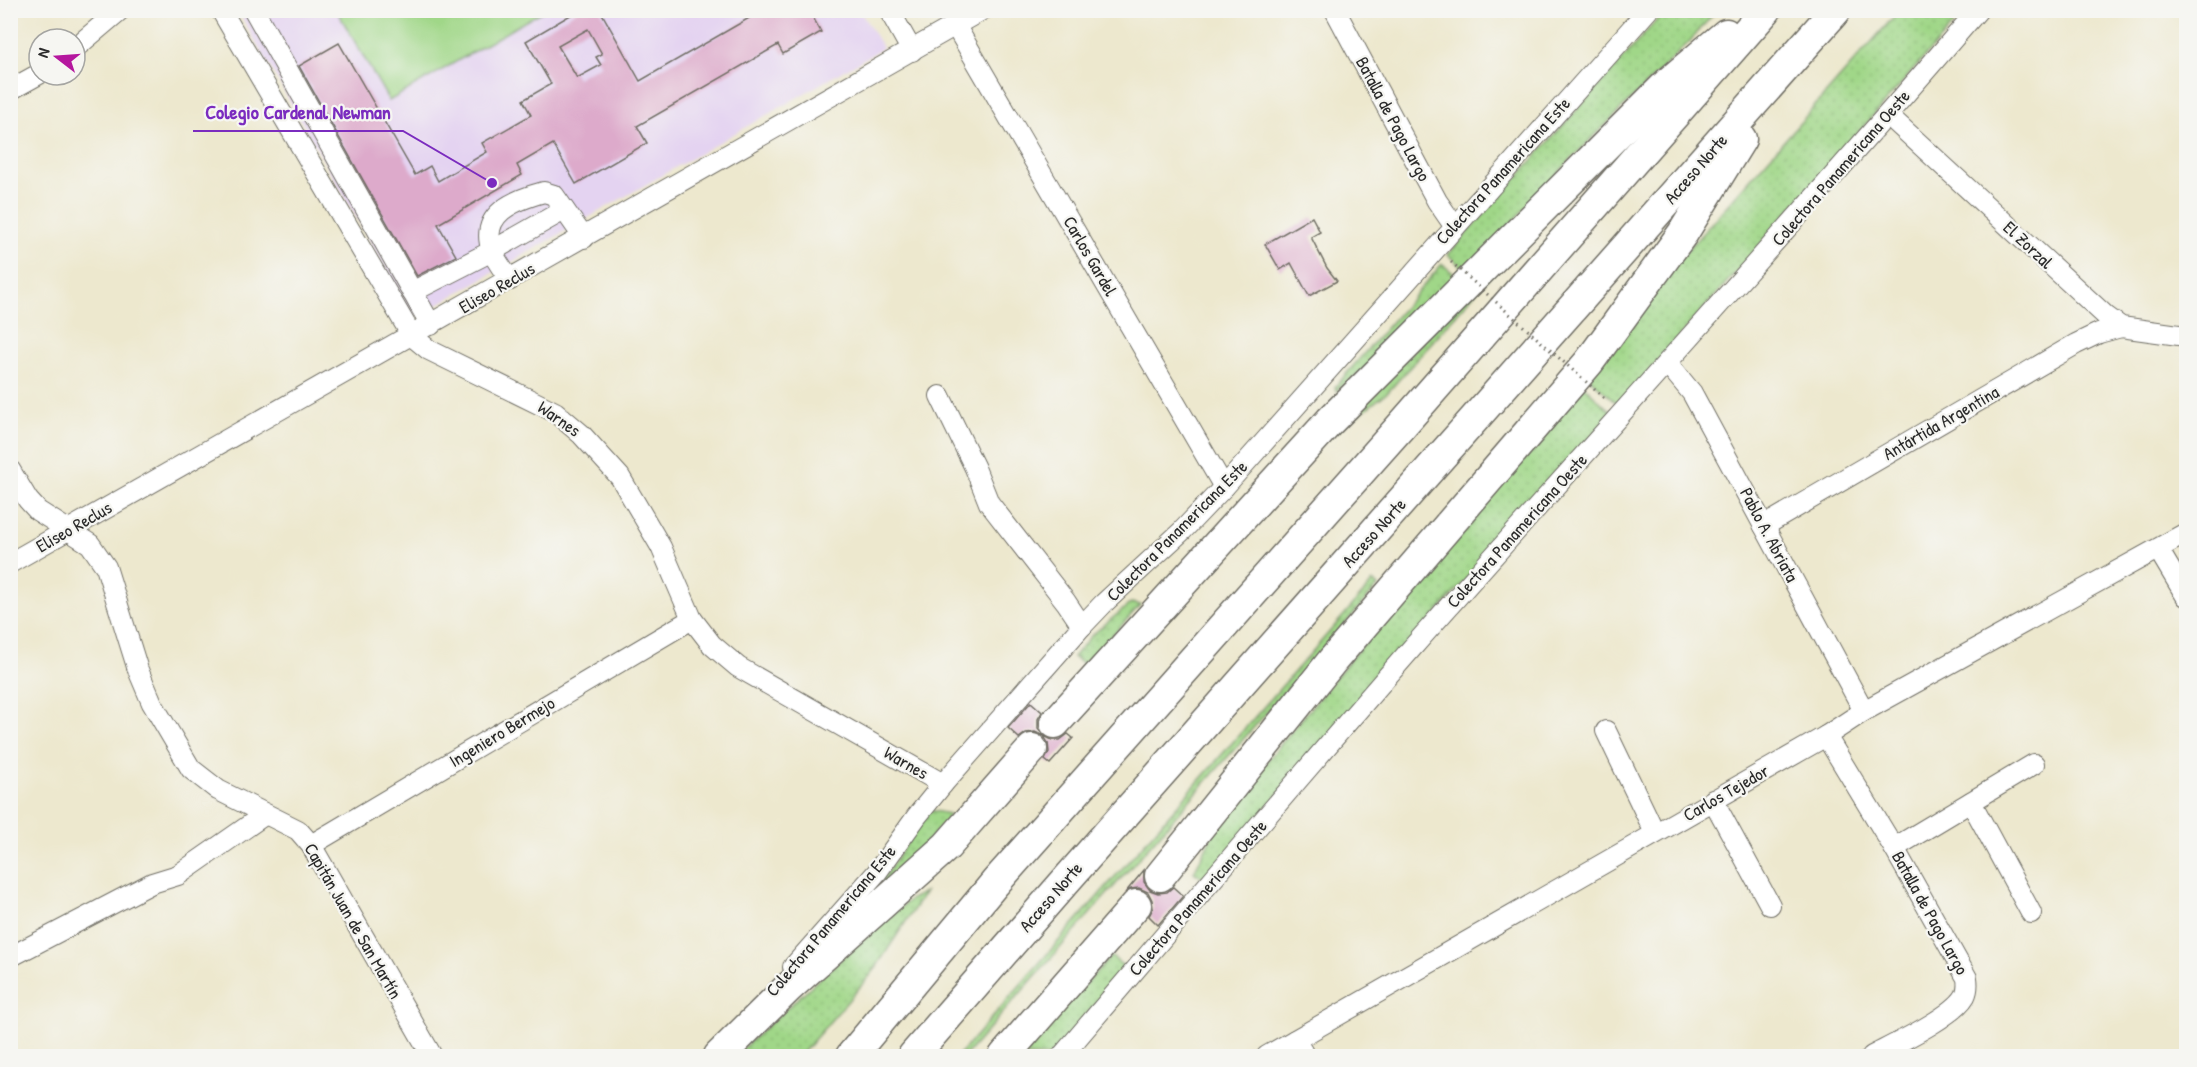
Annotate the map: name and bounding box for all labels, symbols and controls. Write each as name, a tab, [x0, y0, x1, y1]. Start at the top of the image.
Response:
north arrow	[27, 27, 87, 87]
text: N	[31, 45, 55, 60]
street label: Batalla de Pago Largo	[1350, 52, 1437, 185]
street label: Colectora Panamericana Oeste	[1766, 84, 1916, 251]
street label: Colectora Panamericana Este	[1430, 92, 1576, 250]
callout: Colegio Cardenal Newman	[193, 93, 403, 131]
text: Colegio Cardenal Newman	[205, 98, 391, 126]
street label: Acceso Norte	[1658, 128, 1733, 209]
street label: Carlos Gardel	[1057, 211, 1124, 301]
street label: El Zorzal	[1998, 215, 2059, 274]
street label: Eliseo Reclus	[454, 256, 539, 319]
street label: Antártida Argentina	[1878, 379, 2003, 466]
street label: Warnes	[533, 395, 586, 442]
street label: Colectora Panamericana Oeste	[1441, 448, 1593, 613]
street label: Colectora Panamericana Este	[1100, 454, 1253, 607]
street label: Pablo A. Abriata	[1734, 483, 1805, 586]
street label: Acceso Norte	[1336, 493, 1411, 573]
street label: Eliseo Reclus	[31, 495, 116, 558]
street label: Ingeniero Bermejo	[444, 690, 559, 773]
street label: Warnes	[880, 740, 933, 785]
street label: Carlos Tejedor	[1678, 758, 1773, 827]
street label: Colectora Panamericana Oeste	[1123, 814, 1273, 981]
street label: Capitán Juan de San Martín	[299, 838, 408, 1003]
street label: Colectora Panamericana Este	[760, 840, 901, 1002]
street label: Batalla de Pago Largo	[1886, 846, 1975, 979]
street label: Acceso Norte	[1013, 856, 1088, 937]

